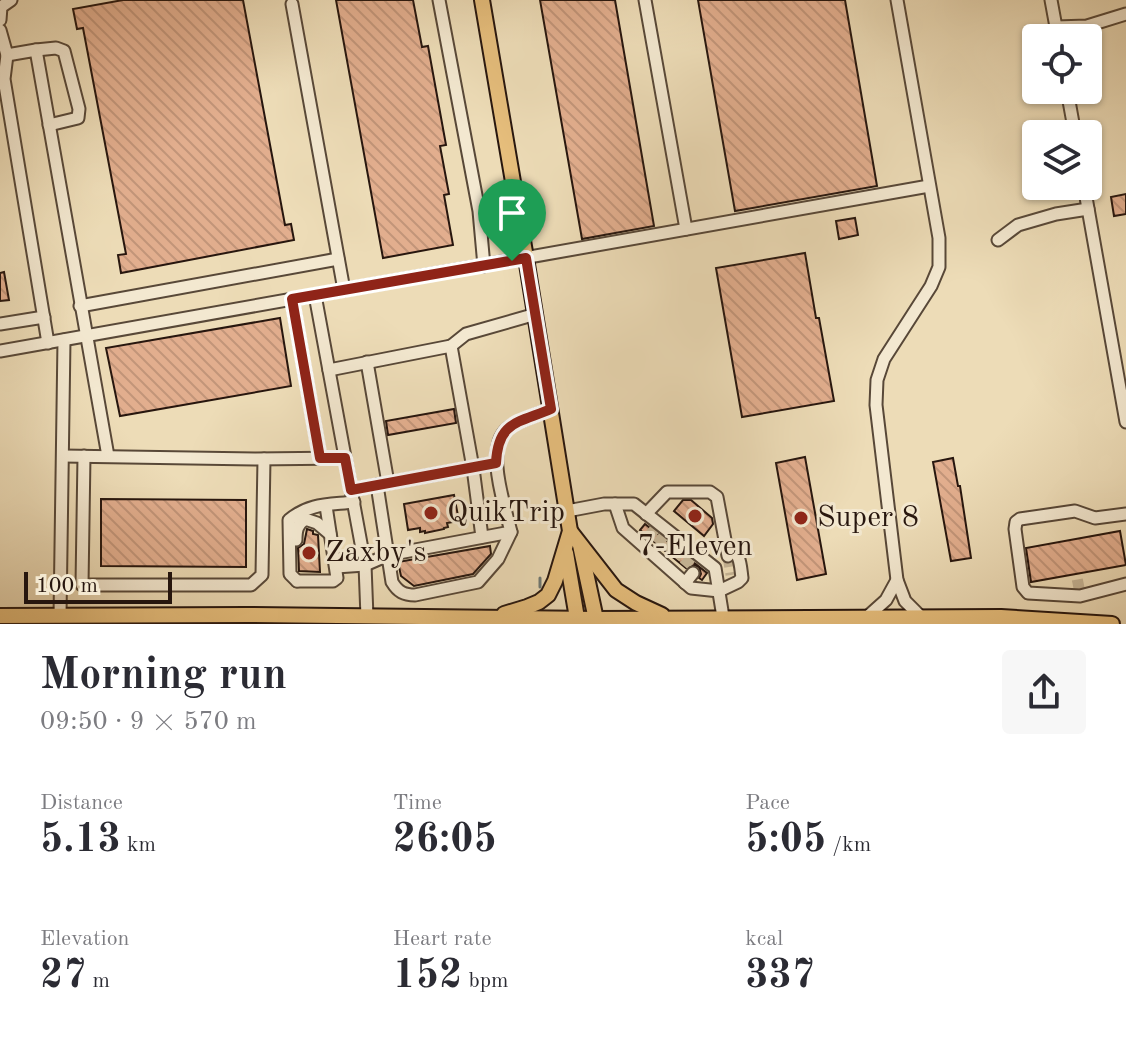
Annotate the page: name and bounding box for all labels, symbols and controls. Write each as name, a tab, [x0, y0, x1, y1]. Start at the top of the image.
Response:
map controls	[1022, 24, 1102, 200]
button: locate	[1022, 24, 1102, 104]
button: layers	[1022, 120, 1102, 200]
pin	[478, 179, 546, 261]
icon: arrive	[490, 191, 534, 235]
place label: QuikTrip	[447, 498, 565, 528]
place label: Super 8	[817, 503, 919, 533]
marker: QuikTrip	[422, 504, 440, 522]
marker: 7-Eleven	[686, 507, 704, 525]
marker: Super 8	[792, 509, 810, 527]
place label: 7-Eleven	[637, 532, 753, 562]
place label: Zaxby's	[325, 538, 426, 568]
marker: Zaxby's	[300, 544, 318, 562]
scale bar	[24, 568, 172, 604]
text: 100 m	[36, 575, 98, 597]
button: share	[1002, 650, 1086, 734]
text: Morning run	[40, 654, 287, 698]
text: 09:50 · 9 × 570 m	[40, 709, 257, 735]
text: Distance	[40, 792, 123, 814]
text: Time	[393, 792, 442, 814]
text: Pace	[745, 792, 790, 814]
text: 5.13	[40, 821, 121, 861]
text: 26:05	[393, 821, 497, 861]
text: 5:05	[745, 821, 826, 861]
text: km	[121, 834, 156, 856]
text: /km	[826, 834, 871, 856]
text: Elevation	[40, 928, 130, 950]
text: Heart rate	[393, 928, 492, 950]
text: kcal	[745, 928, 783, 950]
text: 27	[40, 957, 86, 997]
text: 152	[393, 957, 462, 997]
text: 337	[745, 957, 815, 997]
text: m	[86, 970, 110, 992]
text: bpm	[462, 970, 509, 992]

